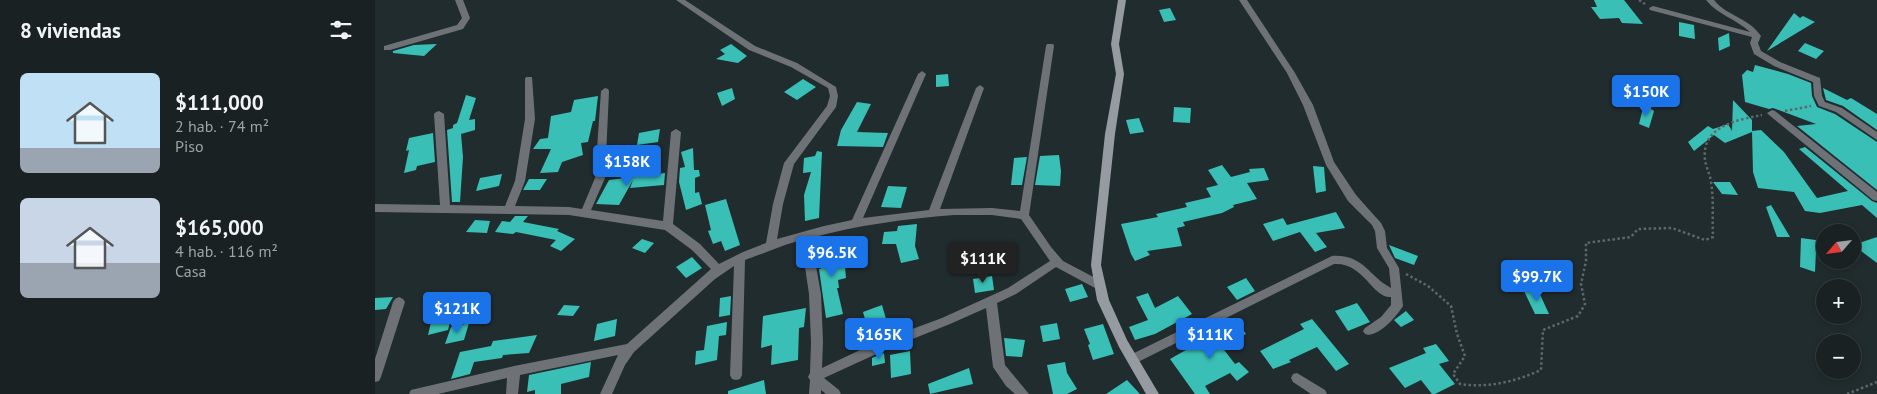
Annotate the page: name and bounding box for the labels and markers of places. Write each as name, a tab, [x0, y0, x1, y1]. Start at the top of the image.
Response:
pin: $150K	[1611, 74, 1681, 117]
pin: $158K	[592, 144, 662, 187]
pin: $96.5K	[791, 236, 873, 278]
pin: $111K	[948, 242, 1018, 284]
pin: $99.7K	[1496, 260, 1578, 302]
pin: $121K	[422, 292, 492, 334]
pin: $165K	[844, 318, 914, 360]
pin: $111K	[1175, 318, 1245, 360]

